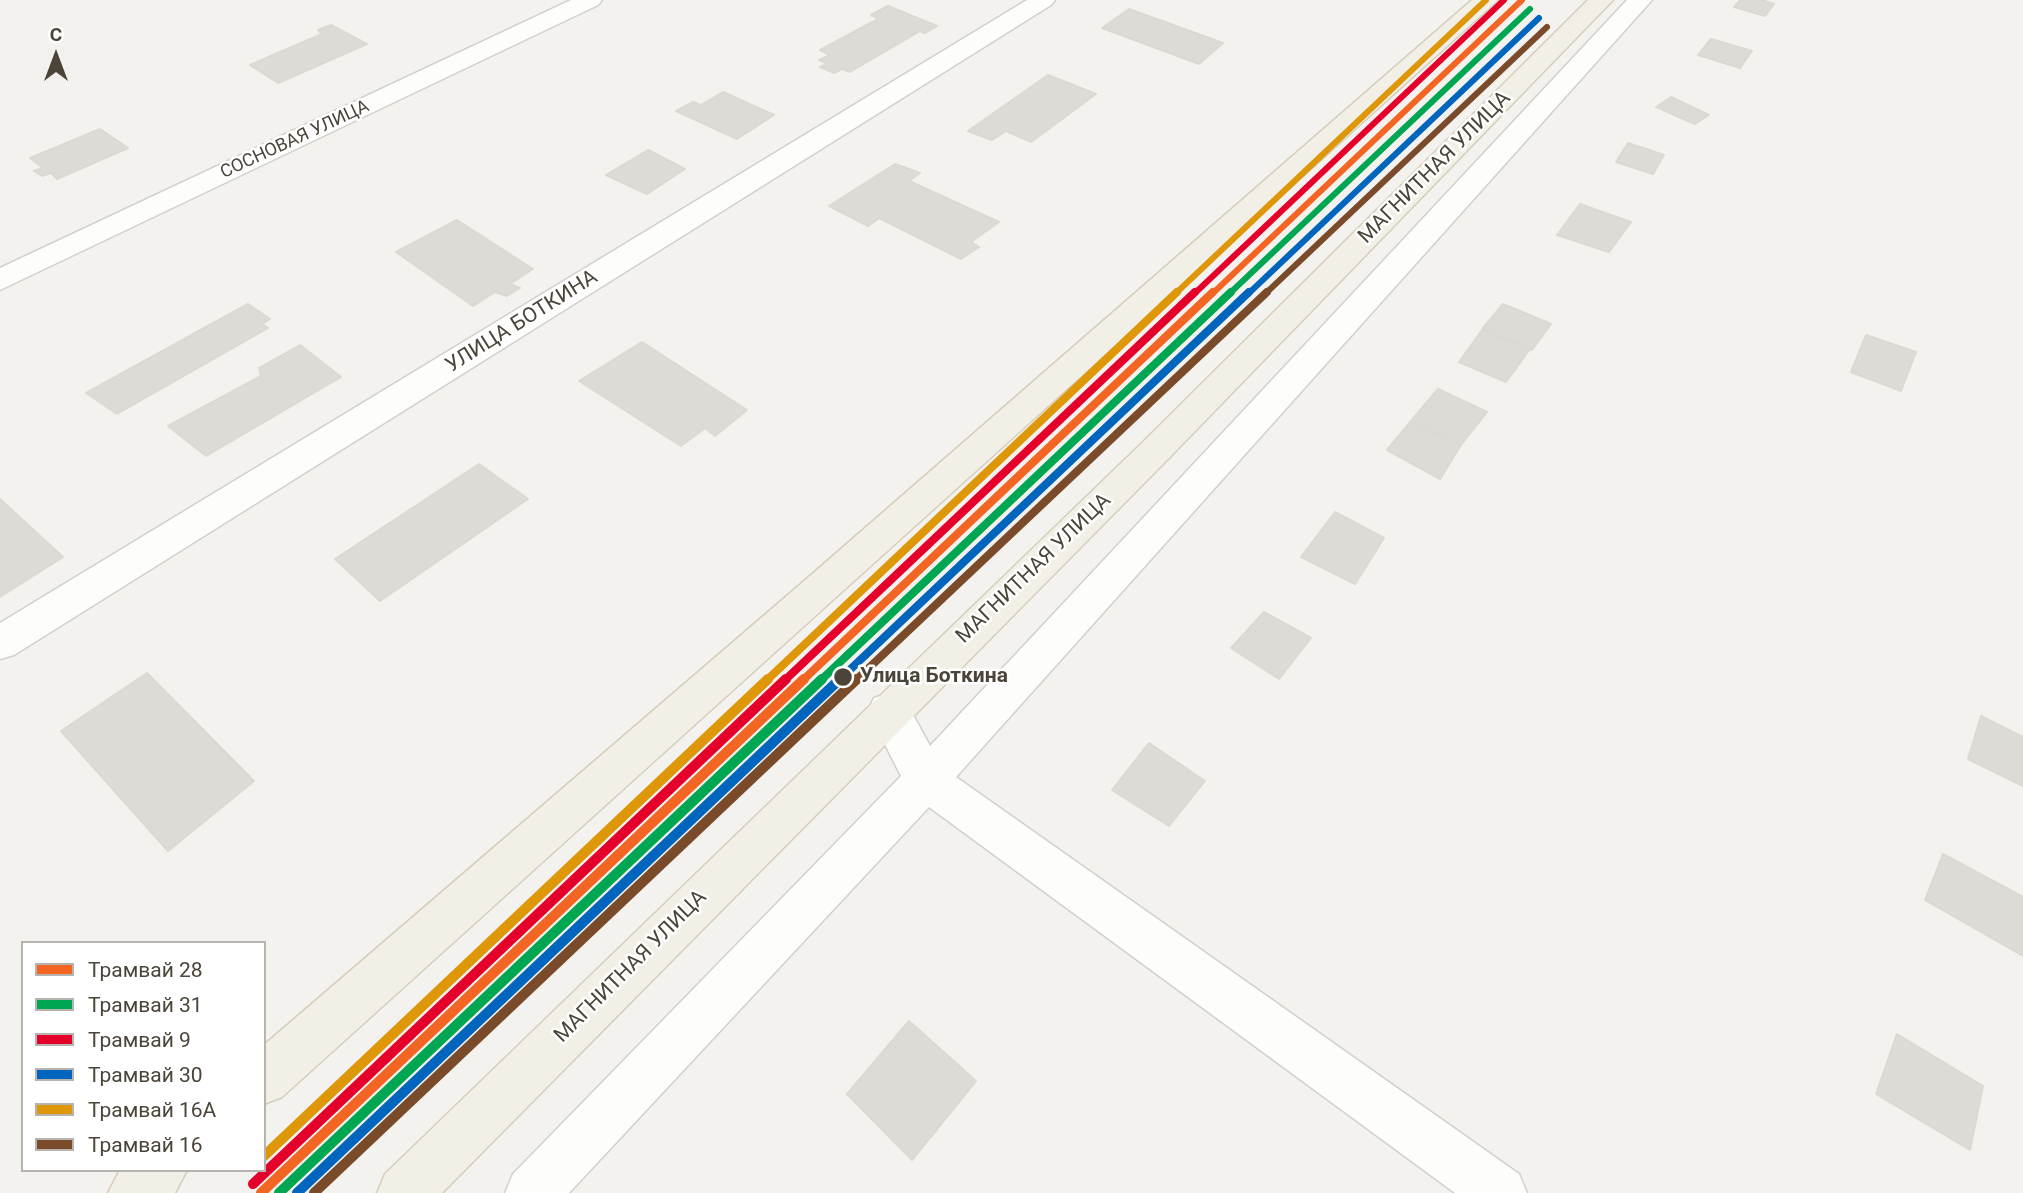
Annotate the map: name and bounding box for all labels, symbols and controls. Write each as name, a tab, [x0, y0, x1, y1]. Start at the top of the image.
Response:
north arrow	[21, 21, 91, 91]
text: С	[50, 23, 62, 46]
street label: МАГНИТНАЯ УЛИЦА	[1354, 87, 1516, 249]
street label: СОСНОВАЯ УЛИЦА	[217, 96, 373, 184]
street label: УЛИЦА БОТКИНА	[441, 265, 603, 379]
street label: МАГНИТНАЯ УЛИЦА	[951, 489, 1117, 649]
place label: Улица Боткина	[860, 664, 1008, 690]
marker: Улица Боткина	[832, 666, 854, 688]
street label: МАГНИТНАЯ УЛИЦА	[550, 886, 712, 1048]
legend	[21, 941, 266, 1172]
text: Трамвай 28	[88, 958, 203, 982]
text: Трамвай 31	[88, 993, 203, 1017]
text: Трамвай 9	[88, 1028, 191, 1052]
text: Трамвай 30	[88, 1063, 203, 1087]
text: Трамвай 16А	[88, 1098, 216, 1122]
text: Трамвай 16	[88, 1133, 203, 1157]

